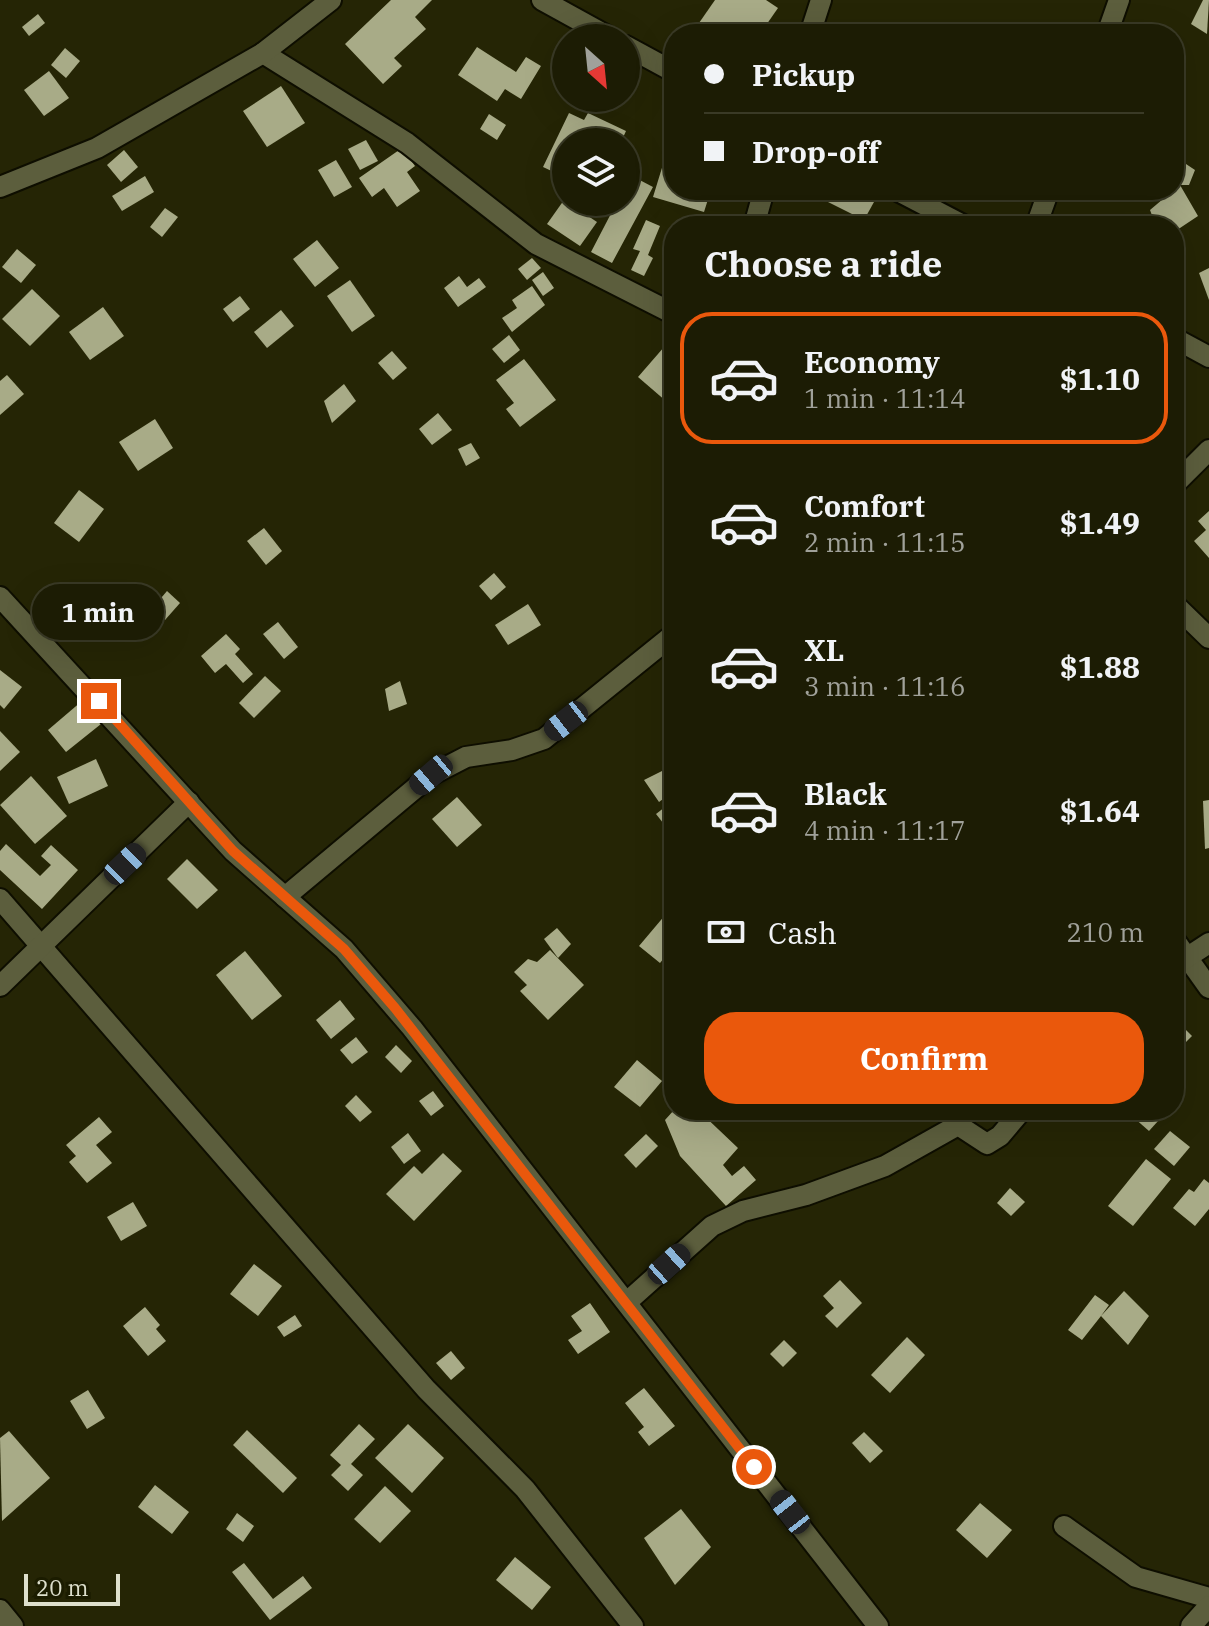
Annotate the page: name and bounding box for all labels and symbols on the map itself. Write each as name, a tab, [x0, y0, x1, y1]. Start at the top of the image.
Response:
north arrow	[552, 24, 640, 112]
callout: 1 min	[33, 585, 165, 641]
route end	[81, 683, 117, 719]
car	[540, 697, 592, 745]
car	[405, 750, 457, 800]
car	[99, 839, 151, 889]
car	[643, 1239, 695, 1289]
route start	[736, 1449, 772, 1485]
car	[766, 1486, 814, 1538]
scale bar	[24, 1570, 120, 1606]

